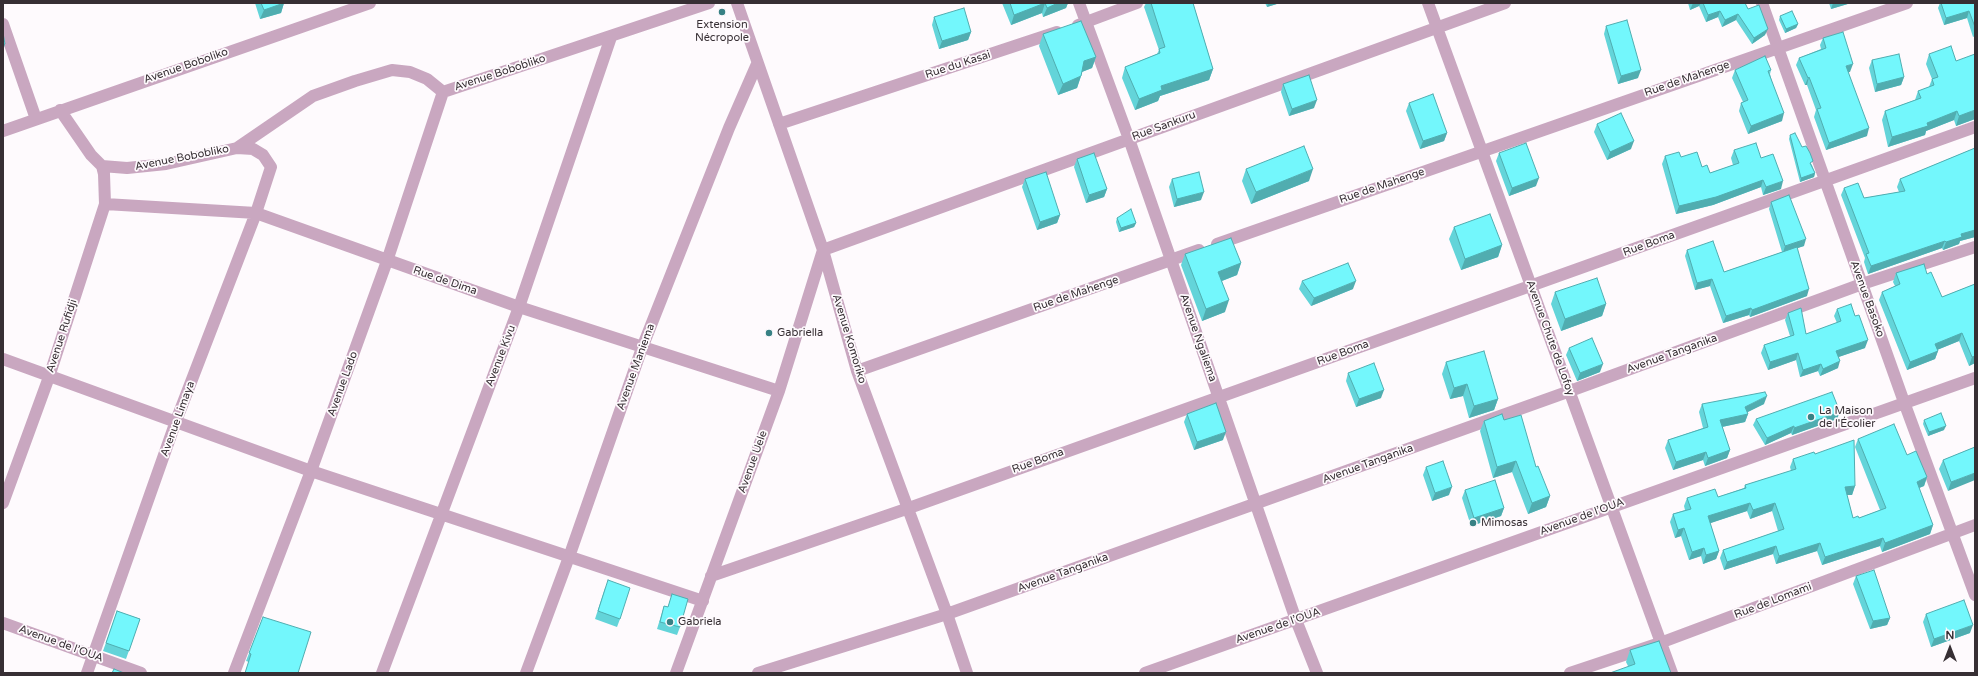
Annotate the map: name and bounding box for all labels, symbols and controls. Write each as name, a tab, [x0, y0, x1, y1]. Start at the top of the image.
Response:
marker: Extension Nécropole	[717, 7, 727, 17]
place label: Extension Nécropole	[695, 18, 749, 44]
street label: Avenue Boboliko	[142, 45, 230, 87]
street label: Rue du Kasai	[924, 48, 992, 82]
street label: Avenue Bobobliko	[453, 52, 547, 94]
street label: Rue de Mahenge	[1643, 58, 1731, 100]
street label: Rue Sankuru	[1130, 108, 1198, 144]
street label: Avenue Bobobliko	[134, 142, 230, 174]
street label: Rue de Mahenge	[1338, 165, 1426, 207]
street label: Rue Boma	[1621, 229, 1677, 259]
street label: Avenue Basoko	[1847, 259, 1887, 339]
street label: Rue de Dima	[411, 264, 479, 298]
street label: Rue de Mahenge	[1032, 273, 1120, 315]
street label: Avenue Chute de Lofoy	[1523, 278, 1577, 398]
street label: Avenue Ngaliema	[1177, 292, 1219, 384]
street label: Avenue Komoriko	[829, 293, 869, 385]
street label: Avenue Rufidji	[44, 298, 80, 374]
street label: Avenue Maniema	[614, 322, 658, 412]
street label: Avenue Kivu	[483, 323, 519, 389]
place label: Gabriella	[777, 326, 823, 340]
marker: Gabriella	[764, 328, 774, 338]
street label: Avenue Tanganika	[1625, 331, 1719, 377]
street label: Rue Boma	[1315, 338, 1371, 368]
street label: Avenue Lado	[325, 350, 361, 418]
street label: Avenue Limaya	[158, 379, 198, 459]
place label: La Maison de l'Écolier	[1819, 404, 1875, 430]
marker: La Maison de l'Écolier	[1806, 412, 1816, 422]
street label: Avenue Uele	[736, 429, 770, 495]
street label: Avenue Tanganika	[1321, 441, 1415, 487]
street label: Rue Boma	[1010, 446, 1066, 476]
street label: Avenue de l’OUA	[1538, 496, 1626, 538]
place label: Mimosas	[1481, 516, 1528, 530]
marker: Mimosas	[1468, 518, 1478, 528]
street label: Avenue Tanganika	[1016, 550, 1110, 596]
street label: Rue de Lomami	[1732, 580, 1814, 622]
street label: Avenue de l’OUA	[1234, 605, 1322, 647]
place label: Gabriela	[678, 615, 722, 629]
marker: Gabriela	[665, 617, 675, 627]
street label: Avenue de l’OUA	[17, 623, 105, 665]
north arrow	[1930, 628, 1970, 668]
text: N	[1946, 629, 1954, 642]

